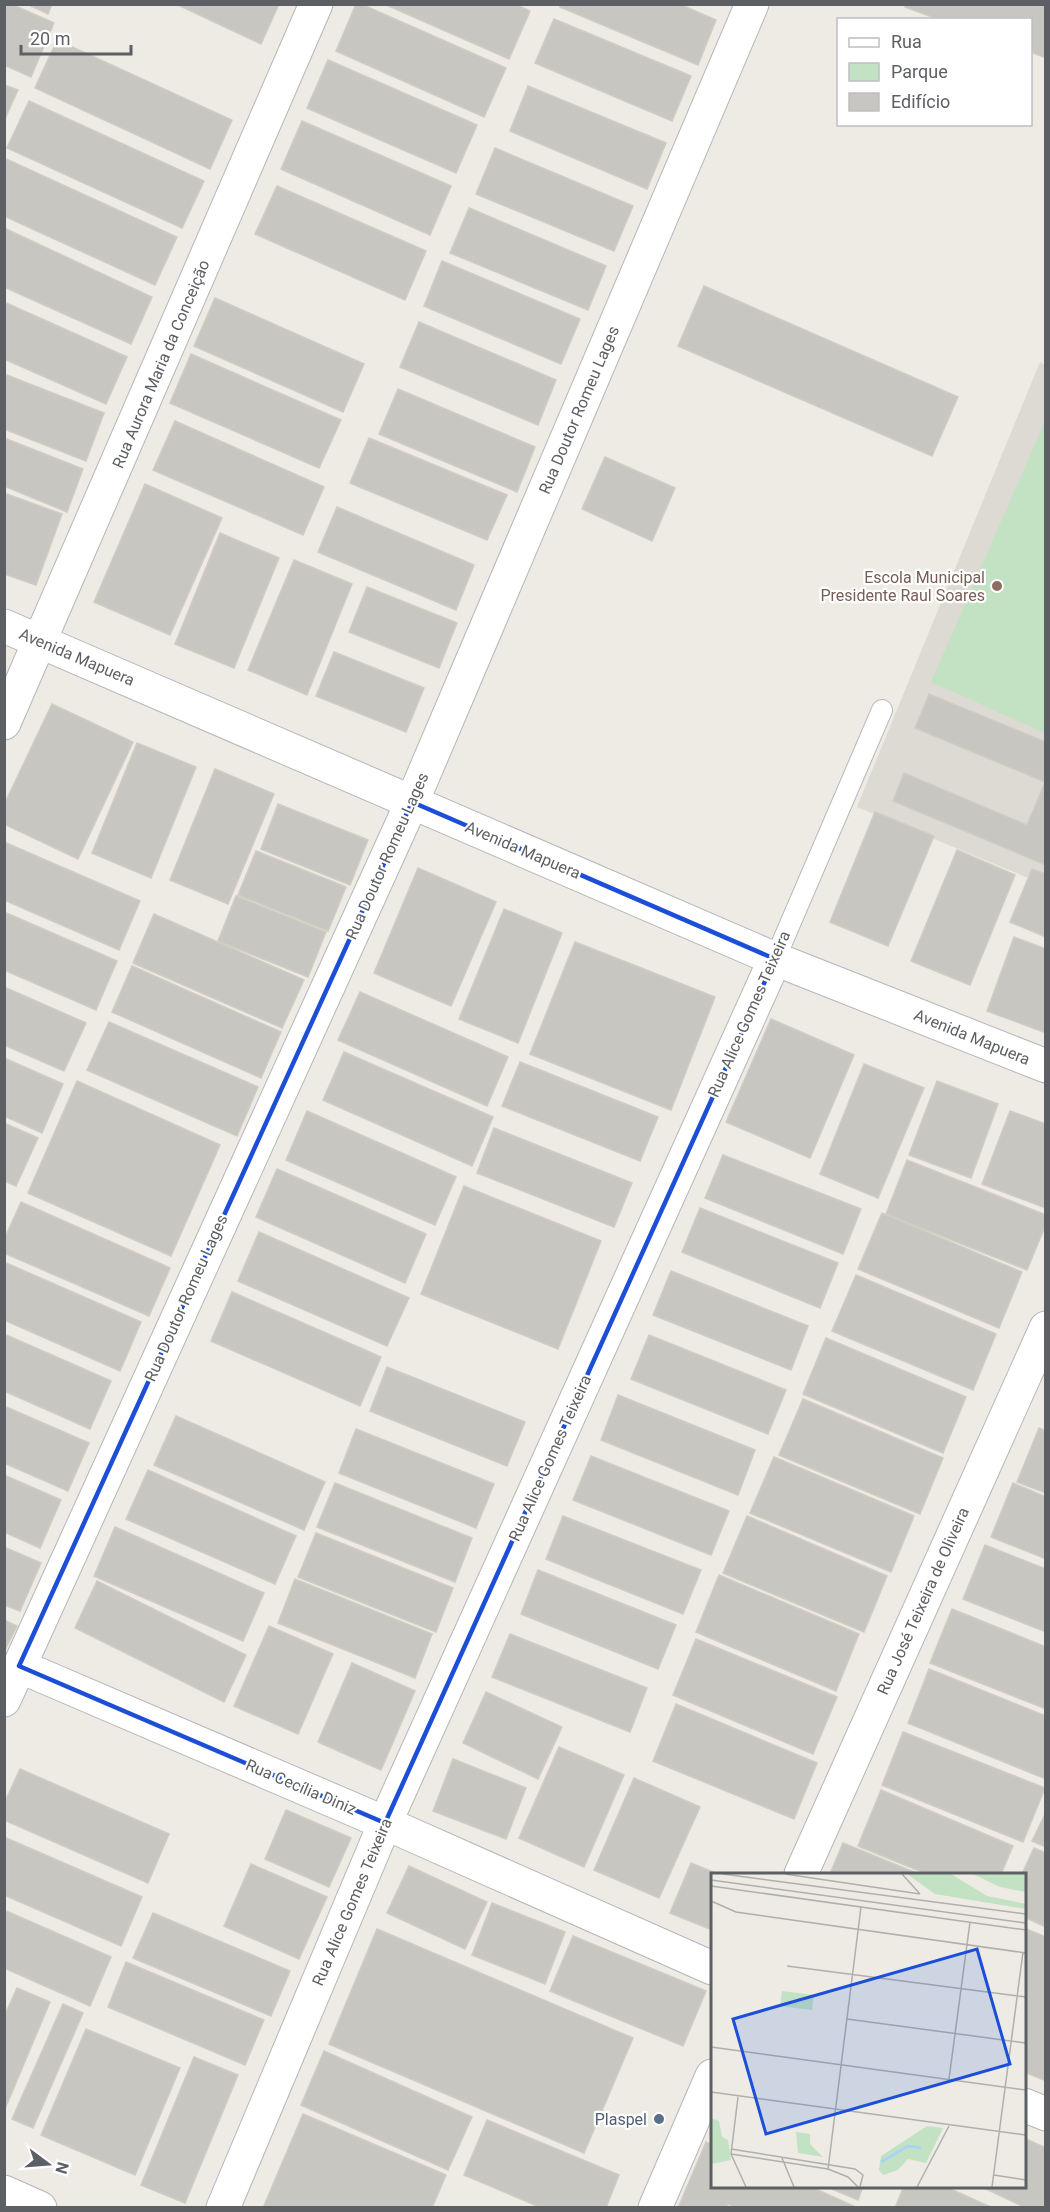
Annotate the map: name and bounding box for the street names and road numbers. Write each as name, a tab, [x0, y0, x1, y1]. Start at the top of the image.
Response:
street label: Rua Aurora Maria da Conceição	[108, 257, 214, 471]
street label: Rua Doutor Romeu Lages	[535, 323, 623, 497]
street label: Avenida Mapuera	[17, 624, 137, 690]
street label: Rua Doutor Romeu Lages	[342, 770, 432, 942]
street label: Avenida Mapuera	[463, 817, 583, 883]
street label: Rua Alice Gomes Teixeira	[704, 928, 794, 1100]
street label: Avenida Mapuera	[911, 1005, 1033, 1069]
street label: Rua Doutor Romeu Lages	[141, 1212, 231, 1384]
street label: Rua Alice Gomes Teixeira	[505, 1372, 595, 1544]
street label: Rua José Teixeira de Oliveira	[873, 1504, 973, 1698]
street label: Rua Cecília Diniz	[243, 1755, 359, 1819]
street label: Rua Alice Gomes Teixeira	[308, 1815, 396, 1989]

